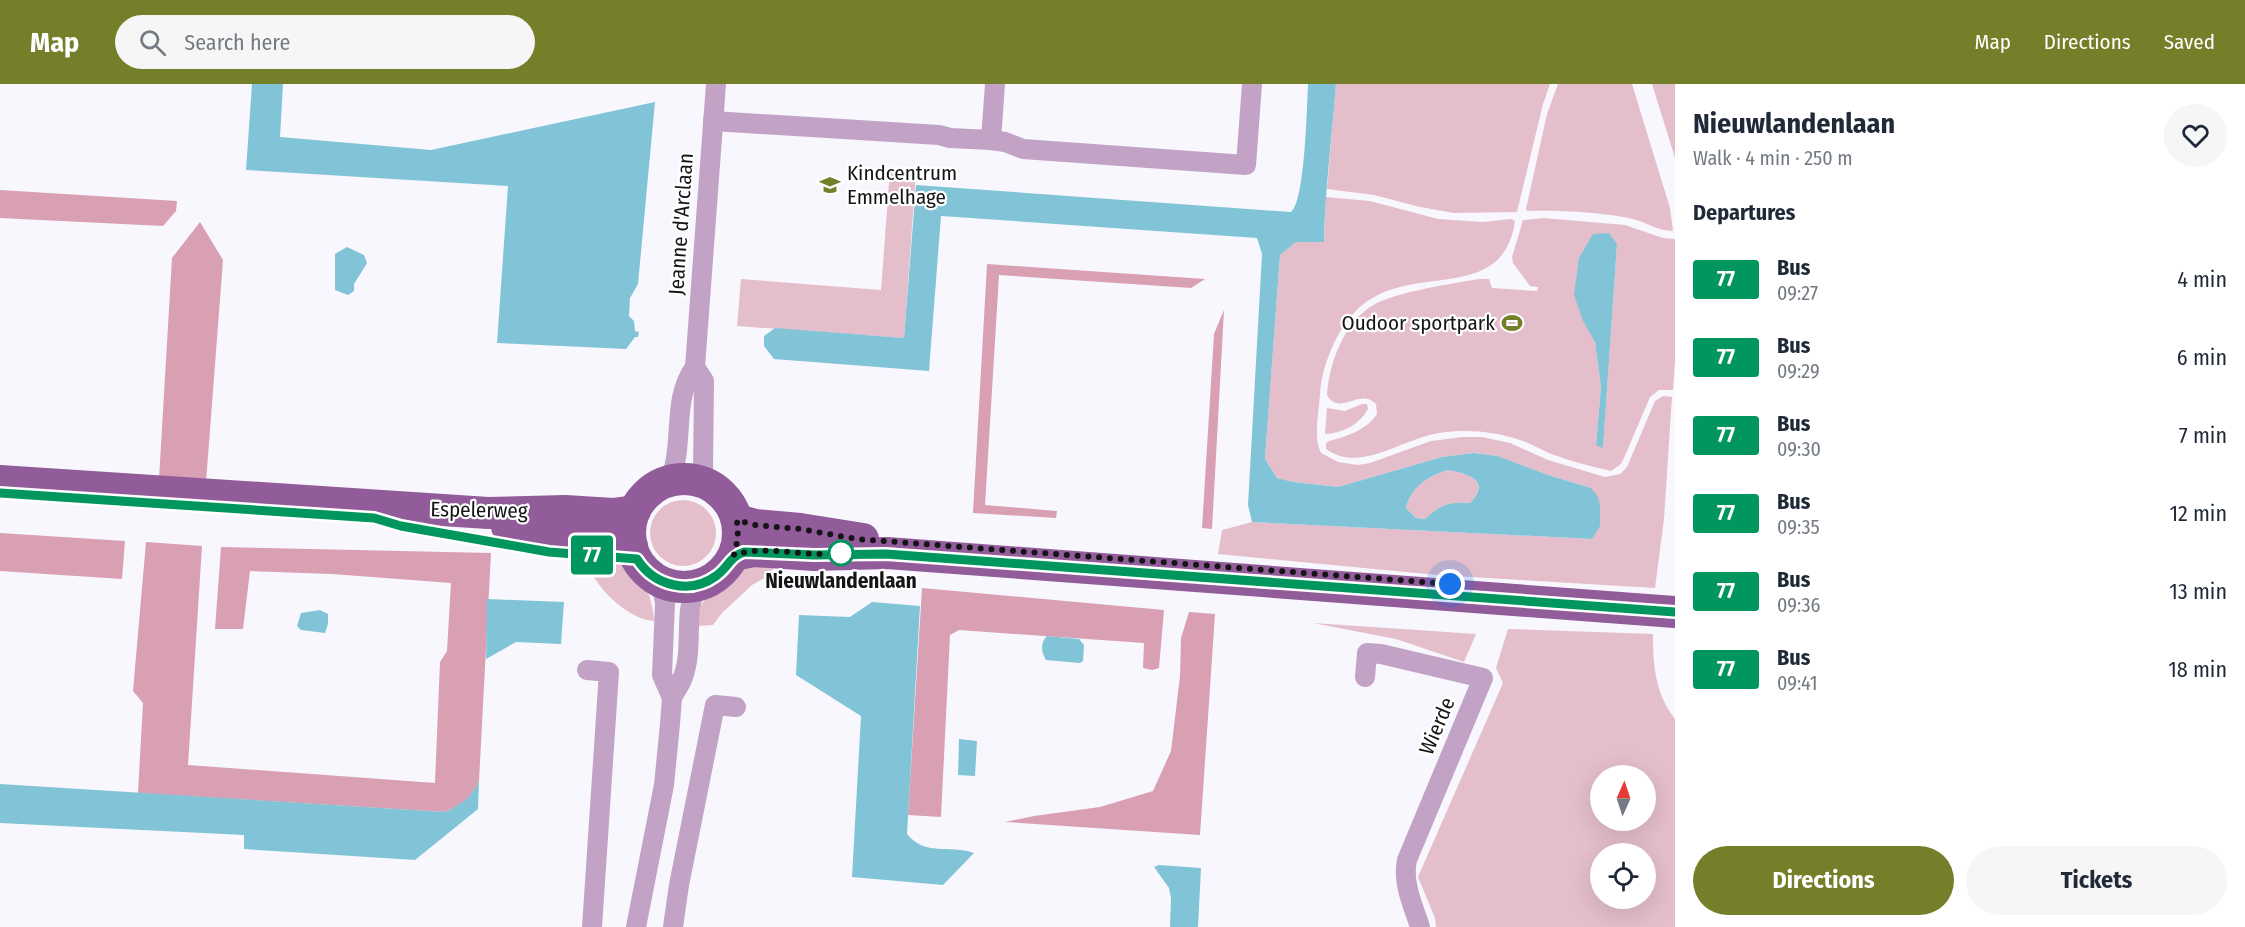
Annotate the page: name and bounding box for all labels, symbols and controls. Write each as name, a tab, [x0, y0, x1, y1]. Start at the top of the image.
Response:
search box	[115, 15, 535, 69]
text: Map	[30, 26, 79, 59]
icon: search	[136, 26, 169, 59]
text: Search here	[184, 29, 290, 56]
text: Map	[1974, 29, 2011, 55]
text: Directions	[2044, 29, 2131, 55]
text: Saved	[2164, 29, 2215, 55]
button: heart	[2164, 104, 2227, 167]
text: Nieuwlandenlaan	[1693, 107, 1895, 140]
text: Walk · 4 min · 250 m	[1693, 146, 1853, 170]
street label: Jeanne d'Arclaan	[663, 152, 699, 296]
place label: Kindcentrum Emmelhage	[847, 160, 957, 210]
school or university icon: Kindcentrum Emmelhage	[818, 173, 842, 197]
text: Departures	[1693, 199, 1795, 226]
text: Bus	[1777, 254, 1810, 281]
text: 77	[1717, 266, 1735, 292]
text: 4 min	[2177, 266, 2227, 293]
text: 09:27	[1777, 281, 1818, 305]
place label: Oudoor sportpark	[1341, 310, 1495, 336]
sports icon: Oudoor sportpark	[1500, 311, 1524, 335]
text: Bus	[1777, 332, 1810, 359]
text: 77	[1717, 344, 1735, 370]
text: 6 min	[2177, 344, 2227, 371]
text: 09:29	[1777, 359, 1820, 383]
text: Bus	[1777, 410, 1810, 437]
text: 77	[1717, 422, 1735, 448]
text: 7 min	[2179, 422, 2227, 449]
text: 09:30	[1777, 437, 1821, 461]
text: Bus	[1777, 488, 1810, 515]
street label: Espelerweg	[430, 496, 528, 524]
text: 77	[1717, 500, 1735, 526]
text: 12 min	[2169, 500, 2227, 527]
text: 09:35	[1777, 515, 1820, 539]
line badge: 77	[565, 536, 619, 574]
marker: Nieuwlandenlaan	[828, 540, 854, 566]
text: 77	[583, 542, 601, 568]
text: Bus	[1777, 566, 1810, 593]
place label: Nieuwlandenlaan	[765, 568, 917, 594]
your location	[1435, 569, 1465, 599]
text: 77	[1717, 578, 1735, 604]
text: 13 min	[2169, 578, 2227, 605]
text: 09:36	[1777, 593, 1820, 617]
text: Bus	[1777, 644, 1810, 671]
text: 77	[1717, 656, 1735, 682]
text: 18 min	[2168, 656, 2227, 683]
text: 09:41	[1777, 671, 1818, 695]
street label: Wierde	[1413, 693, 1461, 759]
north arrow	[1590, 765, 1656, 831]
map controls	[1590, 765, 1656, 909]
button: locate	[1590, 843, 1656, 909]
button: Directions	[1693, 846, 1954, 915]
button: Tickets	[1966, 846, 2227, 915]

